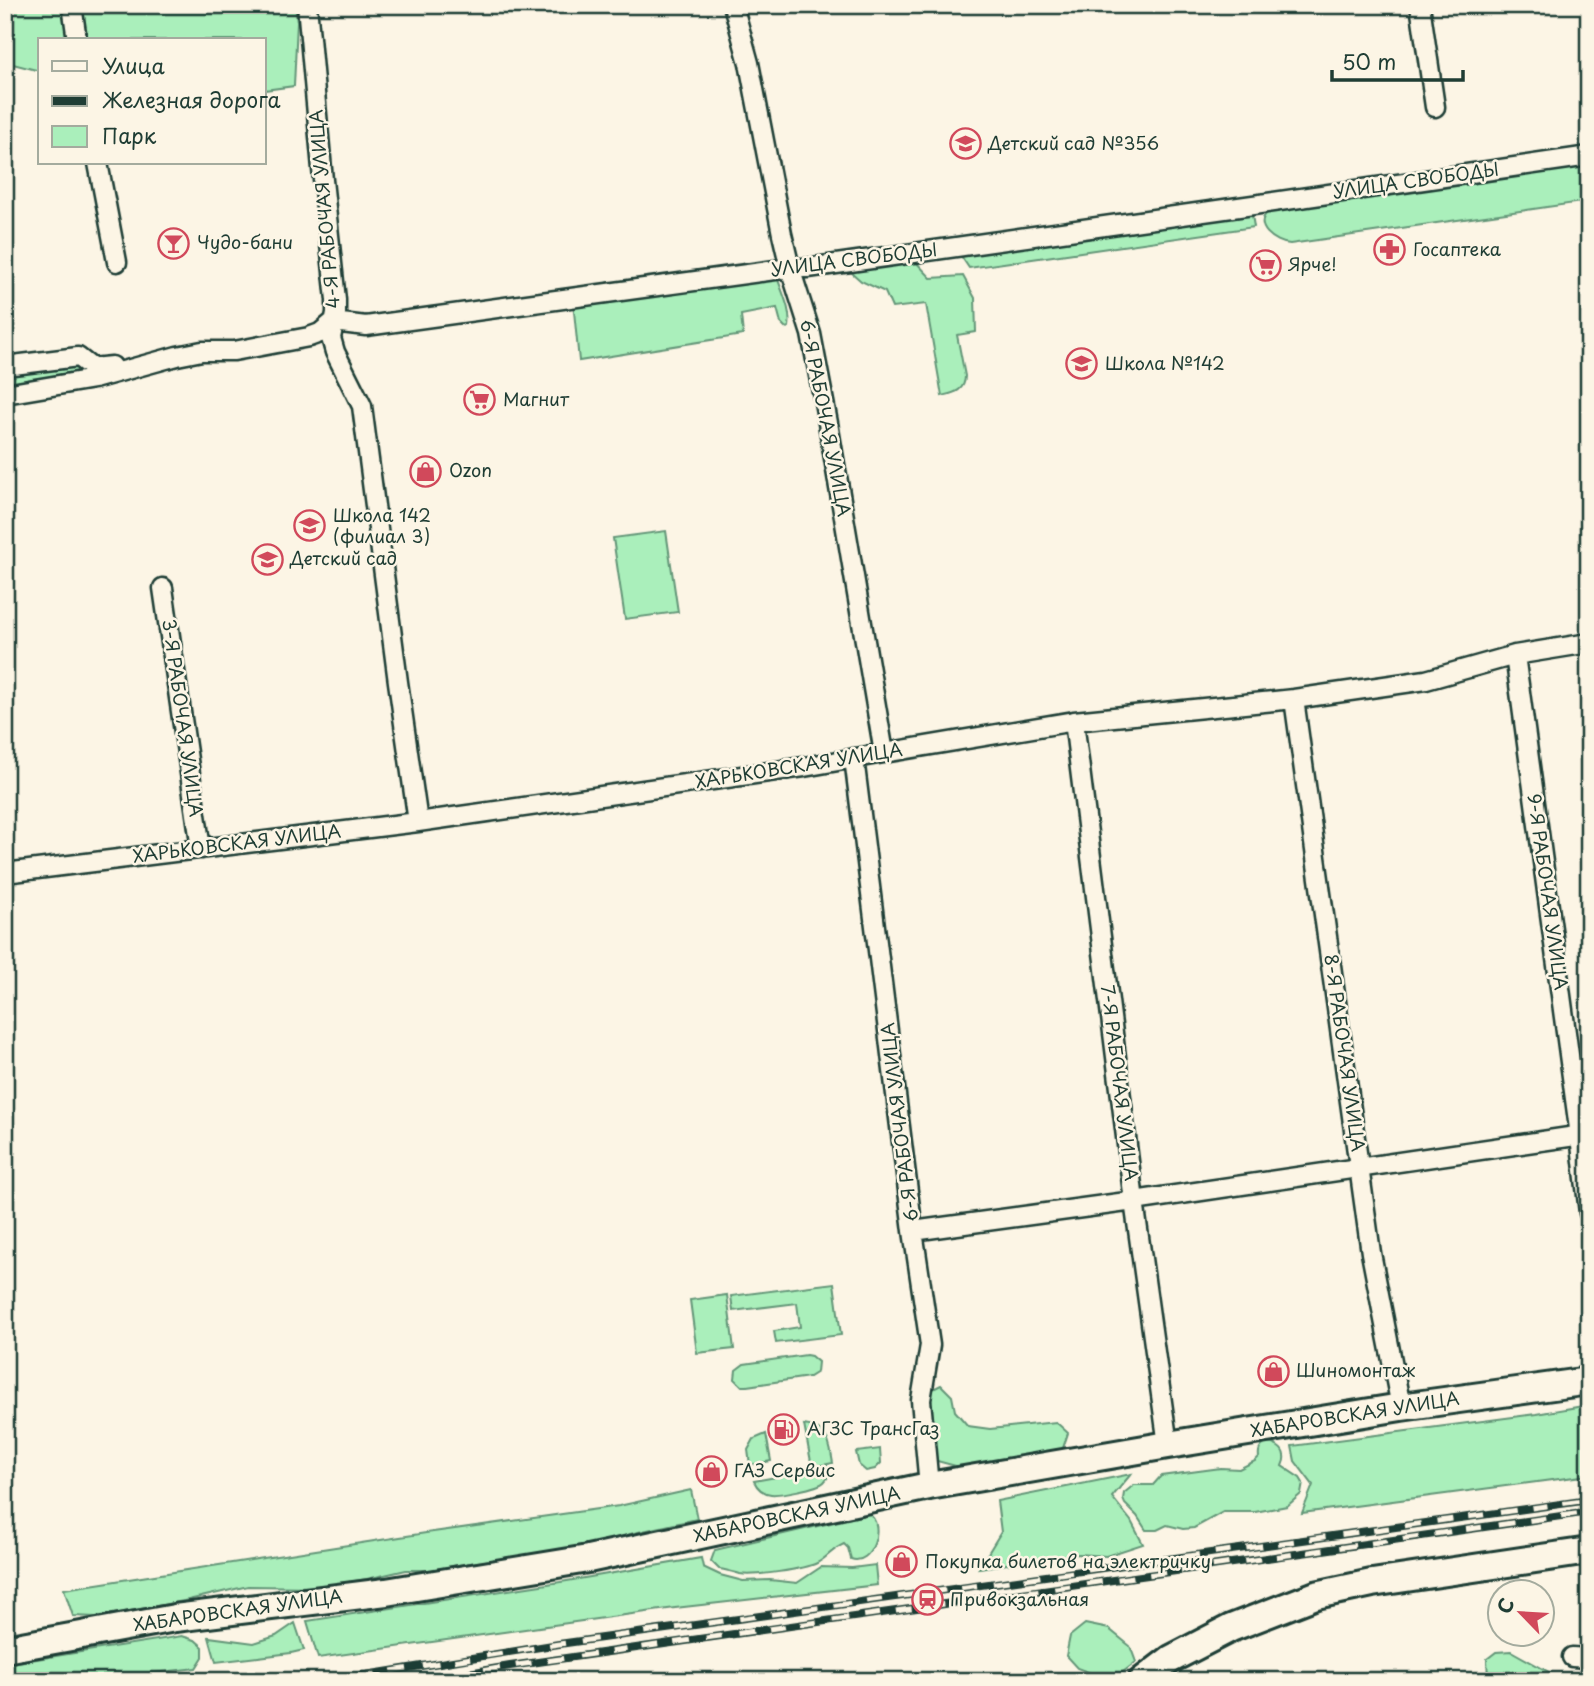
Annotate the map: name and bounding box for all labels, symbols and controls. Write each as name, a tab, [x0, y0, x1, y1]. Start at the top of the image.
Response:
legend	[38, 38, 266, 164]
scale bar	[1332, 38, 1463, 82]
text: 50 m	[1342, 45, 1396, 77]
text: Улица	[102, 49, 165, 81]
text: Железная дорога	[102, 83, 280, 115]
street label: 4-Я РАБОЧАЯ УЛИЦА	[301, 108, 346, 310]
text: Парк	[102, 119, 157, 151]
school or university icon: Детский сад №356	[948, 127, 982, 161]
place label: Детский сад №356	[987, 129, 1159, 156]
street label: УЛИЦА СВОБОДЫ	[1331, 154, 1501, 205]
bar icon: Чудо-бани	[157, 226, 191, 260]
place label: Чудо-бани	[197, 228, 293, 255]
pharmacy icon: Госаптека	[1373, 233, 1407, 267]
street label: УЛИЦА СВОБОДЫ	[769, 235, 939, 282]
place label: Госаптека	[1413, 235, 1502, 262]
supermarket icon: Ярче!	[1248, 248, 1282, 282]
place label: Ярче!	[1287, 250, 1337, 277]
street label: 6-Я РАБОЧАЯ УЛИЦА	[794, 317, 859, 519]
school or university icon: Школа №142	[1065, 347, 1099, 381]
place label: Школа №142	[1105, 349, 1225, 376]
supermarket icon: Магнит	[463, 383, 497, 417]
place label: Магнит	[503, 385, 570, 412]
shop icon: Ozon	[409, 454, 443, 488]
place label: Ozon	[449, 456, 492, 483]
place label: Школа 142 (филиал 3)	[333, 501, 431, 549]
school or university icon: Школа 142 (филиал 3)	[293, 509, 327, 543]
school or university icon: Детский сад	[250, 542, 284, 576]
place label: Детский сад	[289, 544, 397, 571]
street label: 3-Я РАБОЧАЯ УЛИЦА	[156, 617, 211, 819]
street label: ХАРЬКОВСКАЯ УЛИЦА	[693, 735, 904, 794]
street label: 9-Я РАБОЧАЯ УЛИЦА	[1521, 792, 1576, 992]
street label: ХАРЬКОВСКАЯ УЛИЦА	[131, 816, 343, 869]
street label: 8-Я РАБОЧАЯ УЛИЦА	[1318, 952, 1373, 1153]
street label: 7-Я РАБОЧАЯ УЛИЦА	[1095, 983, 1146, 1183]
street label: 6-Я РАБОЧАЯ УЛИЦА	[873, 1021, 924, 1223]
shop icon: Шиномонтаж	[1256, 1354, 1290, 1388]
place label: Шиномонтаж	[1296, 1356, 1416, 1383]
street label: ХАБАРОВСКАЯ УЛИЦА	[1249, 1384, 1461, 1443]
fuel station icon: АГЗС ТрансГаз	[767, 1412, 801, 1446]
place label: АГЗС ТрансГаз	[807, 1414, 940, 1441]
shop icon: ГАЗ Сервис	[694, 1454, 728, 1488]
place label: ГАЗ Сервис	[734, 1456, 835, 1483]
street label: ХАБАРОВСКАЯ УЛИЦА	[691, 1478, 903, 1549]
shop icon: Покупка билетов на электричку	[885, 1545, 919, 1579]
place label: Покупка билетов на электричку	[925, 1547, 1211, 1574]
north arrow	[1486, 1578, 1556, 1648]
street label: ХАБАРОВСКАЯ УЛИЦА	[132, 1581, 344, 1638]
station icon: Привокзальная	[910, 1583, 944, 1617]
place label: Привокзальная	[950, 1585, 1089, 1612]
text: С	[1489, 1593, 1520, 1618]

